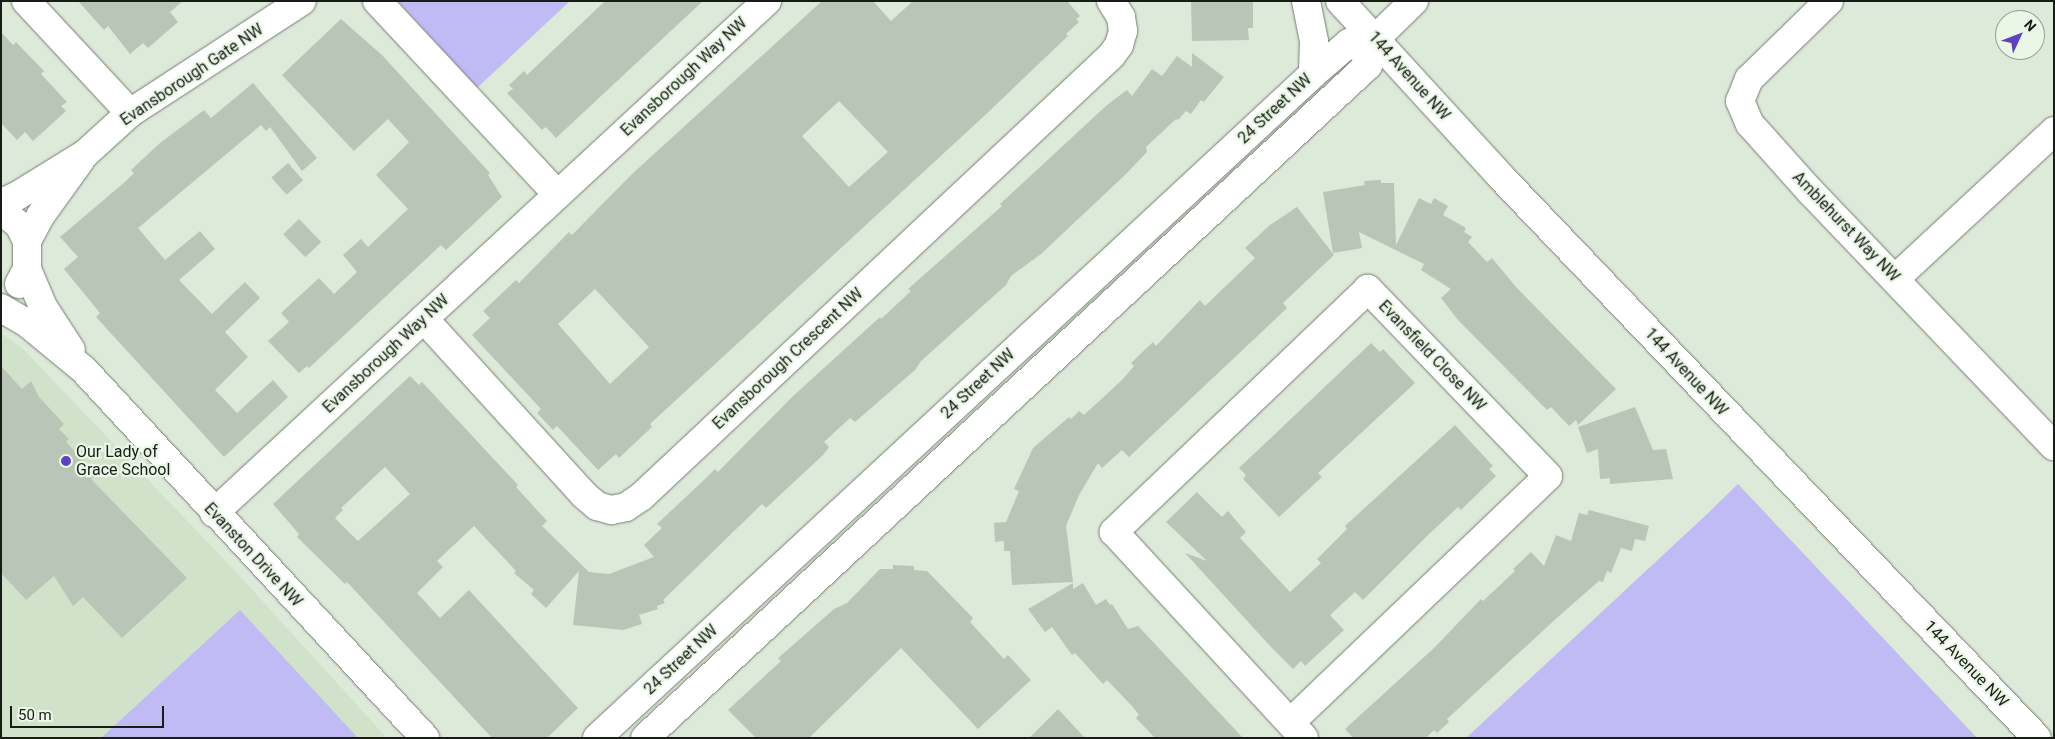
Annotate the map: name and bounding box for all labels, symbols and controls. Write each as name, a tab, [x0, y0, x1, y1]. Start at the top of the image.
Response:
north arrow	[1995, 10, 2045, 60]
street label: Evansborough Way NW	[617, 14, 751, 140]
text: N	[2021, 16, 2039, 35]
street label: Evansborough Gate NW	[117, 20, 267, 130]
street label: 144 Avenue NW	[1364, 28, 1454, 124]
street label: 24 Street NW	[1234, 70, 1316, 148]
street label: Amblehurst Way NW	[1788, 168, 1904, 286]
street label: Evansborough Crescent NW	[709, 284, 867, 434]
street label: Evansborough Way NW	[319, 291, 453, 417]
street label: Evansfield Close NW	[1374, 297, 1490, 415]
street label: 144 Avenue NW	[1640, 324, 1732, 420]
street label: 24 Street NW	[937, 345, 1019, 423]
place label: Our Lady of Grace School	[76, 442, 170, 480]
marker: Our Lady of Grace School	[60, 455, 72, 467]
street label: Evanston Drive NW	[200, 499, 306, 611]
street label: 144 Avenue NW	[1920, 617, 2012, 711]
street label: 24 Street NW	[640, 621, 722, 699]
scale bar	[12, 696, 166, 728]
text: 50 m	[18, 706, 52, 724]

